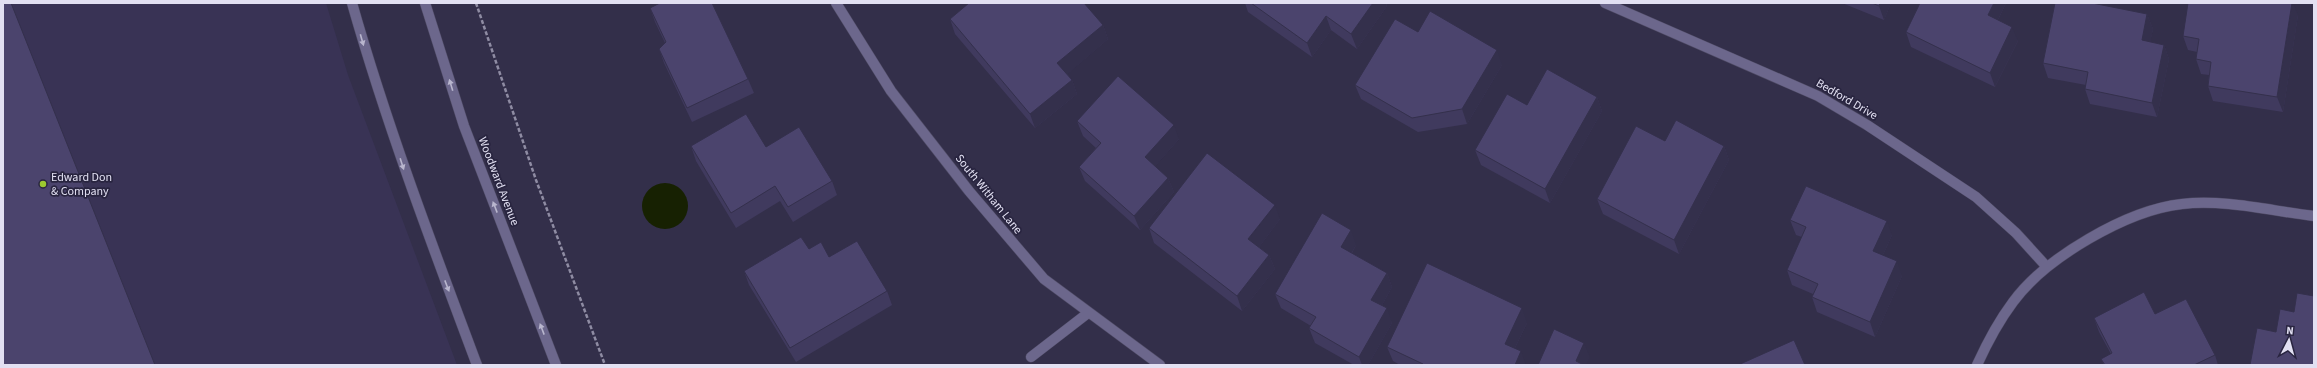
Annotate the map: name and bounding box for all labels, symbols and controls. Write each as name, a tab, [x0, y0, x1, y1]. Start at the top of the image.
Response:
one-way arrow	[359, 35, 365, 47]
street label: Bedford Drive	[1813, 75, 1881, 124]
one-way arrow	[448, 79, 454, 91]
street label: Woodward Avenue	[474, 134, 523, 228]
street label: South Witham Lane	[951, 151, 1026, 238]
one-way arrow	[399, 159, 405, 171]
place label: Edward Don & Company	[51, 169, 112, 200]
marker: Edward Don & Company	[38, 179, 48, 189]
one-way arrow	[492, 201, 498, 213]
one-way arrow	[445, 281, 451, 293]
north arrow	[2269, 320, 2309, 360]
one-way arrow	[539, 322, 545, 334]
text: N	[2286, 323, 2294, 338]

